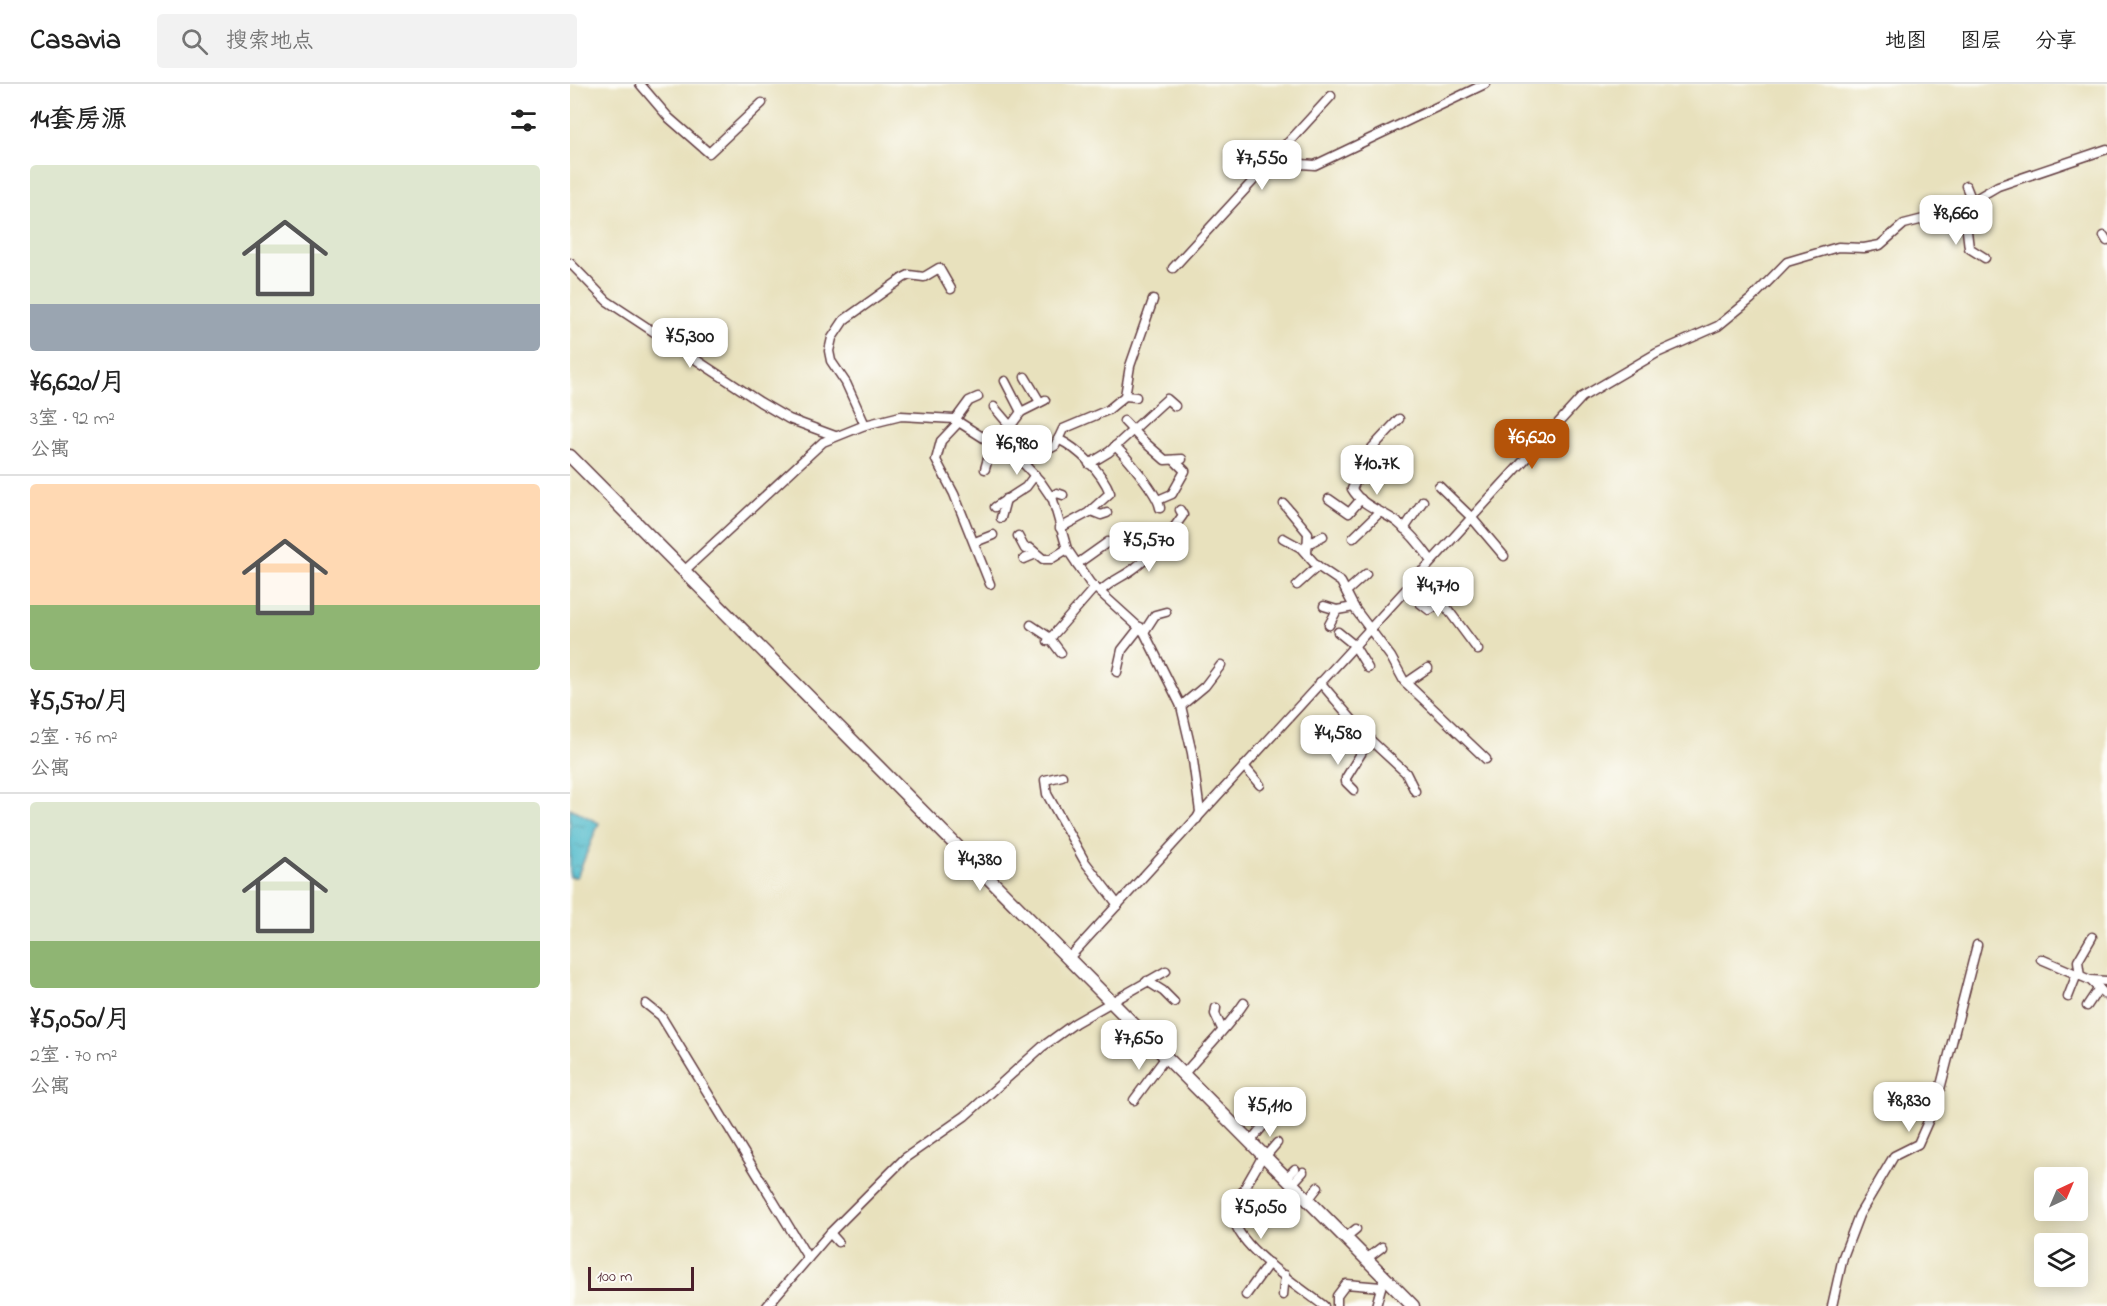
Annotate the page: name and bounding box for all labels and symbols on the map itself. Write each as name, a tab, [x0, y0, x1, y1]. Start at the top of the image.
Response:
pin: ¥7,550	[1213, 140, 1311, 191]
pin: ¥8,660	[1907, 195, 2005, 246]
pin: ¥5,300	[641, 318, 739, 369]
pin: ¥6,620	[1483, 419, 1581, 470]
pin: ¥6,980	[968, 425, 1066, 476]
pin: ¥10.7K	[1328, 445, 1426, 496]
pin: ¥5,570	[1100, 522, 1198, 573]
pin: ¥4,710	[1389, 567, 1487, 618]
pin: ¥4,580	[1289, 715, 1387, 766]
pin: ¥4,380	[931, 841, 1029, 892]
pin: ¥7,650	[1090, 1020, 1188, 1071]
pin: ¥8,830	[1860, 1082, 1958, 1133]
pin: ¥5,110	[1221, 1087, 1319, 1138]
north arrow	[2034, 1167, 2088, 1221]
pin: ¥5,050	[1212, 1189, 1310, 1240]
scale bar	[588, 1264, 694, 1292]

